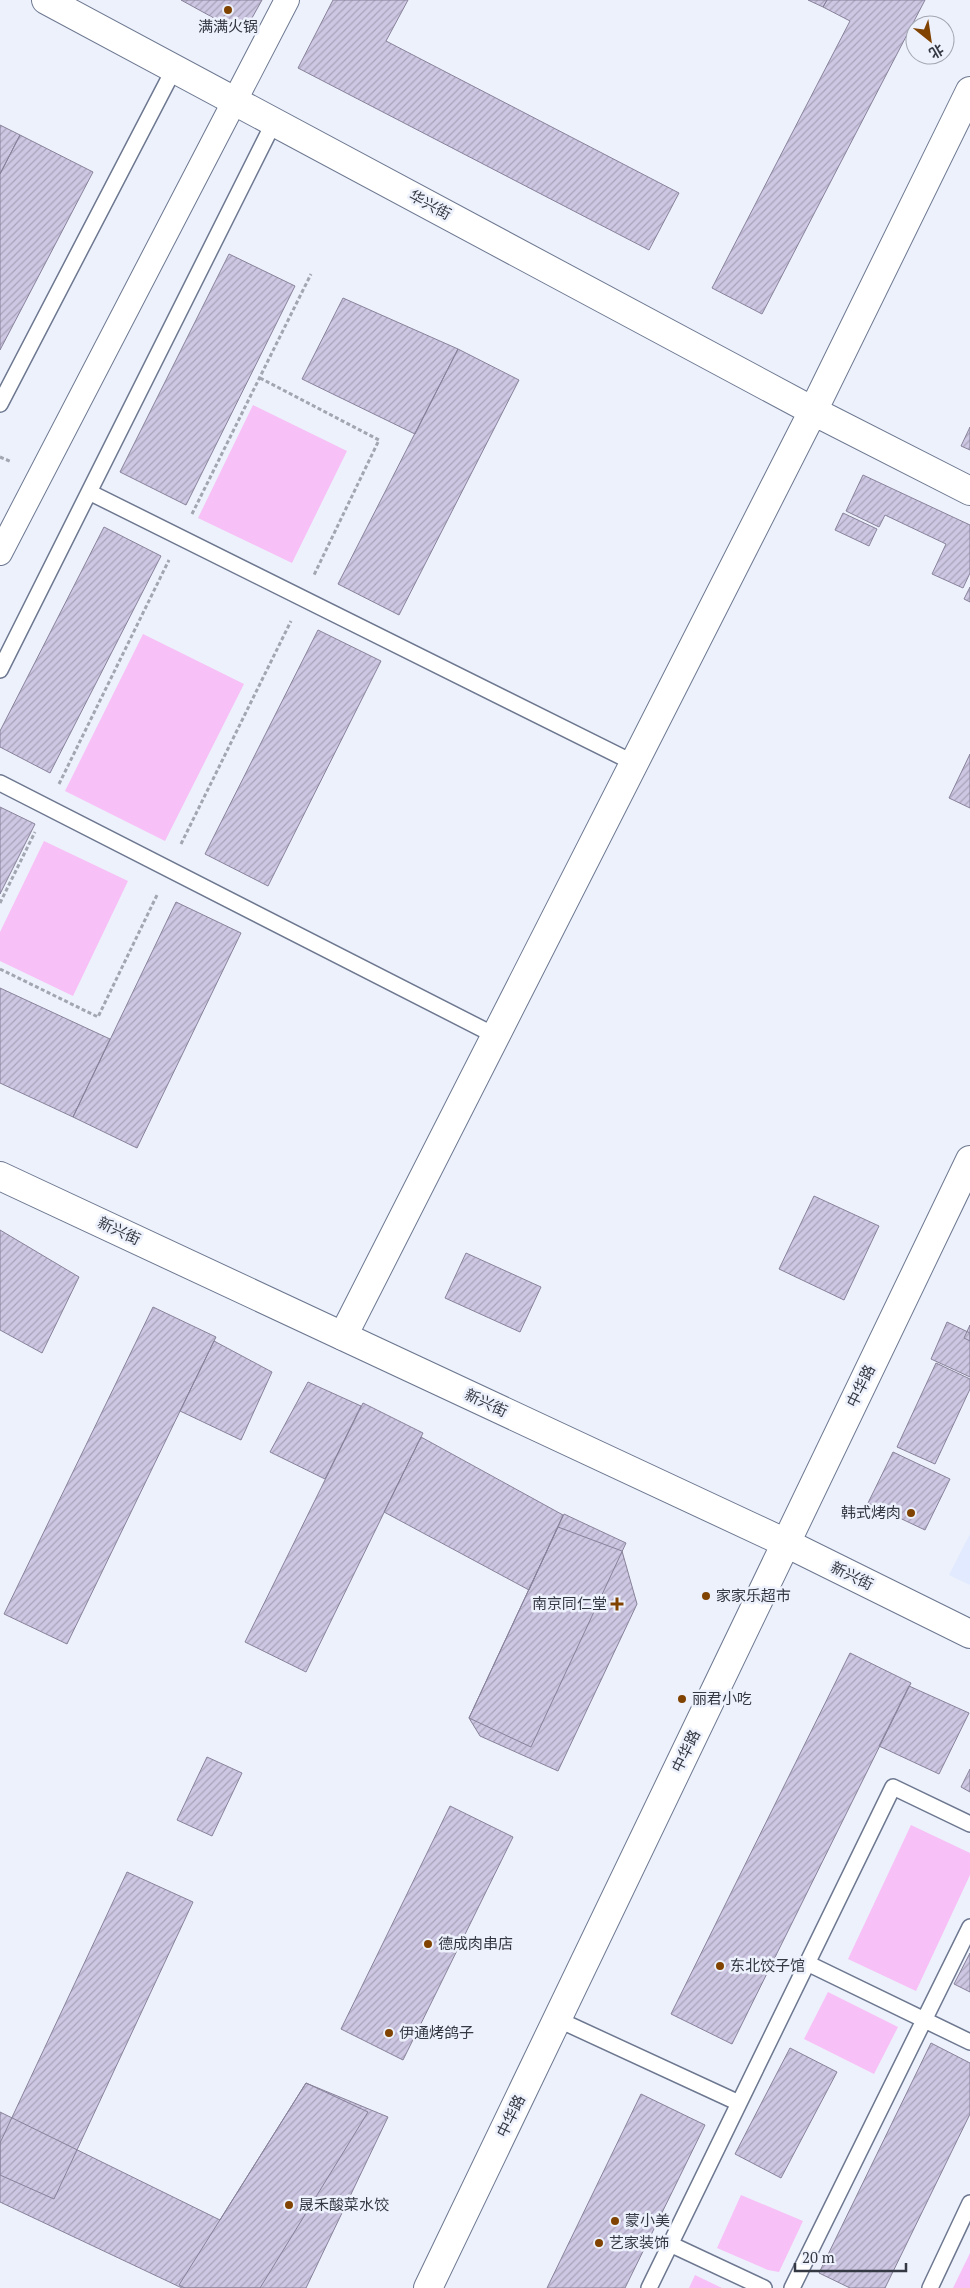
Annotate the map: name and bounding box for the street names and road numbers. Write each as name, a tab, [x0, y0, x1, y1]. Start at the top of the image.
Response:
street label: 华兴街	[406, 185, 455, 224]
street label: 新兴街	[95, 1212, 144, 1249]
street label: 中华路	[841, 1361, 879, 1410]
street label: 新兴街	[462, 1384, 511, 1421]
street label: 新兴街	[828, 1556, 877, 1594]
street label: 中华路	[666, 1726, 704, 1775]
street label: 中华路	[491, 2091, 529, 2140]

